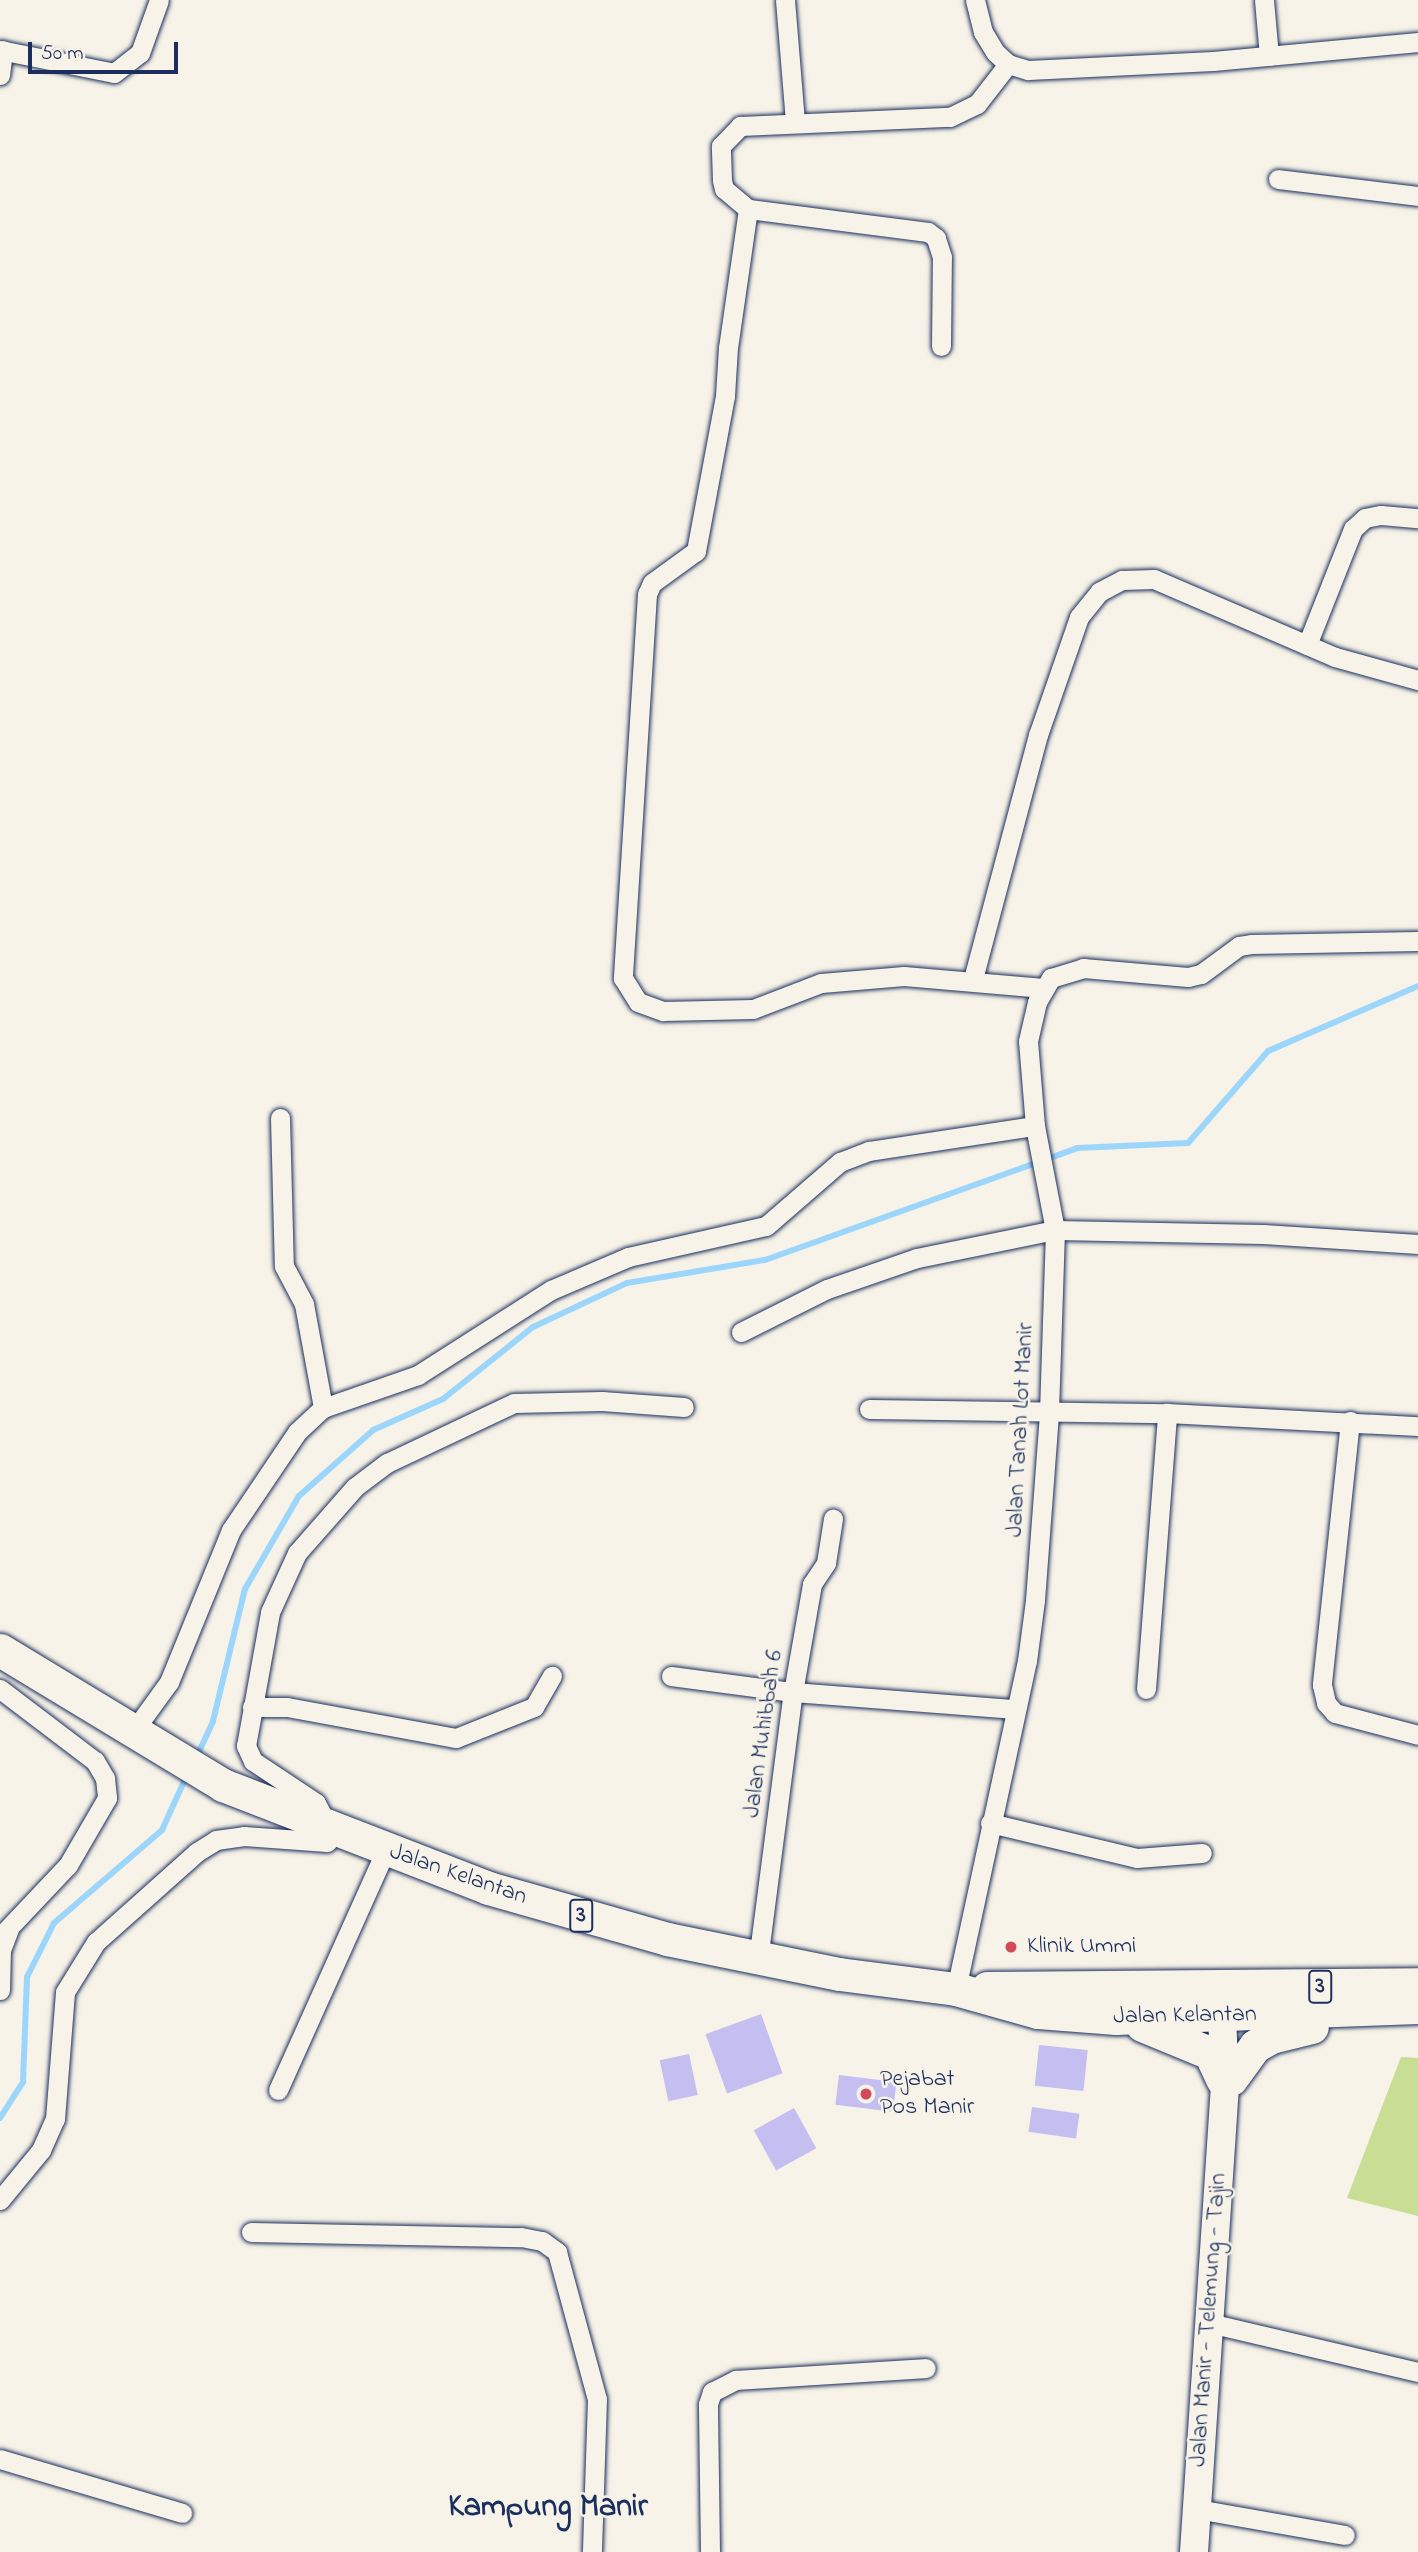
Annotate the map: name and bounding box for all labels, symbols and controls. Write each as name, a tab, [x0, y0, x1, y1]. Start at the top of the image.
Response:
scale bar	[32, 28, 182, 72]
text: 50 m	[41, 39, 84, 69]
street label: Jalan Tanah Lot Manir	[1001, 1322, 1041, 1538]
street label: Jalan Muhibbah 6	[738, 1648, 790, 1820]
street label: Jalan Kelantan	[385, 1838, 531, 1912]
road number: 3	[569, 1896, 593, 1936]
place label: Klinik Ummi	[1027, 1933, 1136, 1961]
marker: Klinik Ummi	[1001, 1937, 1021, 1957]
road number: 3	[1308, 1968, 1332, 2006]
street label: Jalan Kelantan	[1113, 2000, 1257, 2032]
place label: Pejabat Pos Manir	[880, 2066, 974, 2122]
marker: Pejabat Pos Manir	[858, 2086, 874, 2102]
street label: Jalan Manir - Telemung - Tajin	[1184, 2172, 1234, 2468]
district label: Kampung Manir	[448, 2489, 648, 2527]

